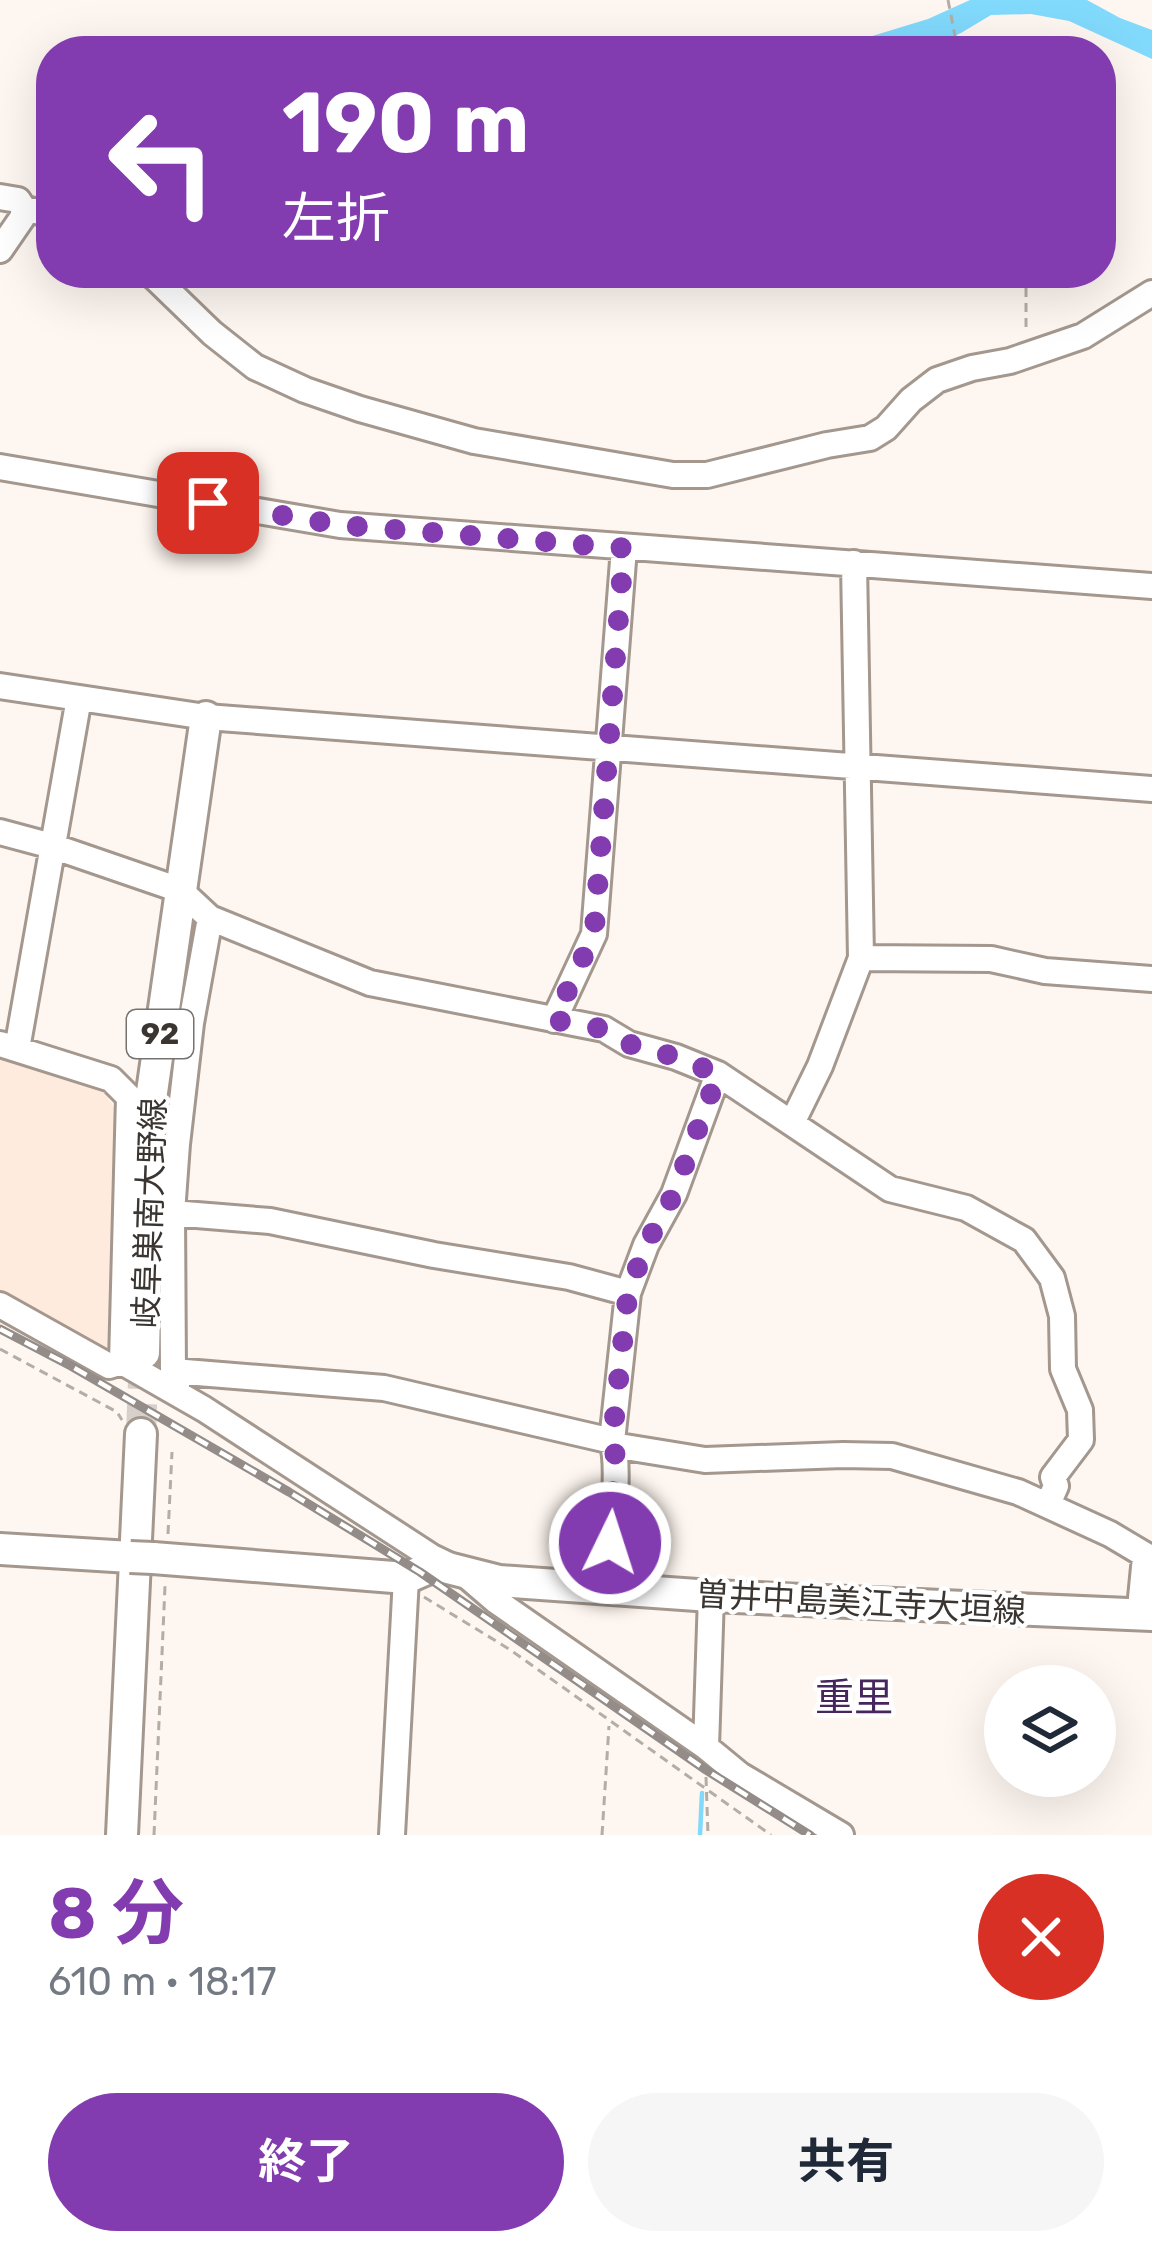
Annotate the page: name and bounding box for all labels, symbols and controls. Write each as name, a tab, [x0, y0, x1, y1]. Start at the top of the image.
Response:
text: 190 m	[282, 73, 530, 173]
icon: left	[84, 84, 240, 240]
text: 左折	[282, 187, 390, 251]
pin	[157, 452, 259, 554]
icon: arrive	[175, 470, 241, 536]
road number: 92	[127, 1010, 193, 1058]
street label: 岐阜巣南大野線	[126, 1097, 173, 1329]
position arrow	[547, 1480, 673, 1606]
street label: 曽井中島美江寺大垣線	[695, 1574, 1027, 1631]
map controls	[984, 1665, 1116, 1797]
button: layers	[984, 1665, 1116, 1797]
district label: 重里	[815, 1675, 893, 1721]
text: 8 分	[48, 1871, 184, 1956]
button: close	[978, 1874, 1104, 2000]
text: 610 m · 18:17	[48, 1959, 276, 2005]
button: 終了	[48, 2093, 564, 2231]
button: 共有	[588, 2093, 1104, 2231]

